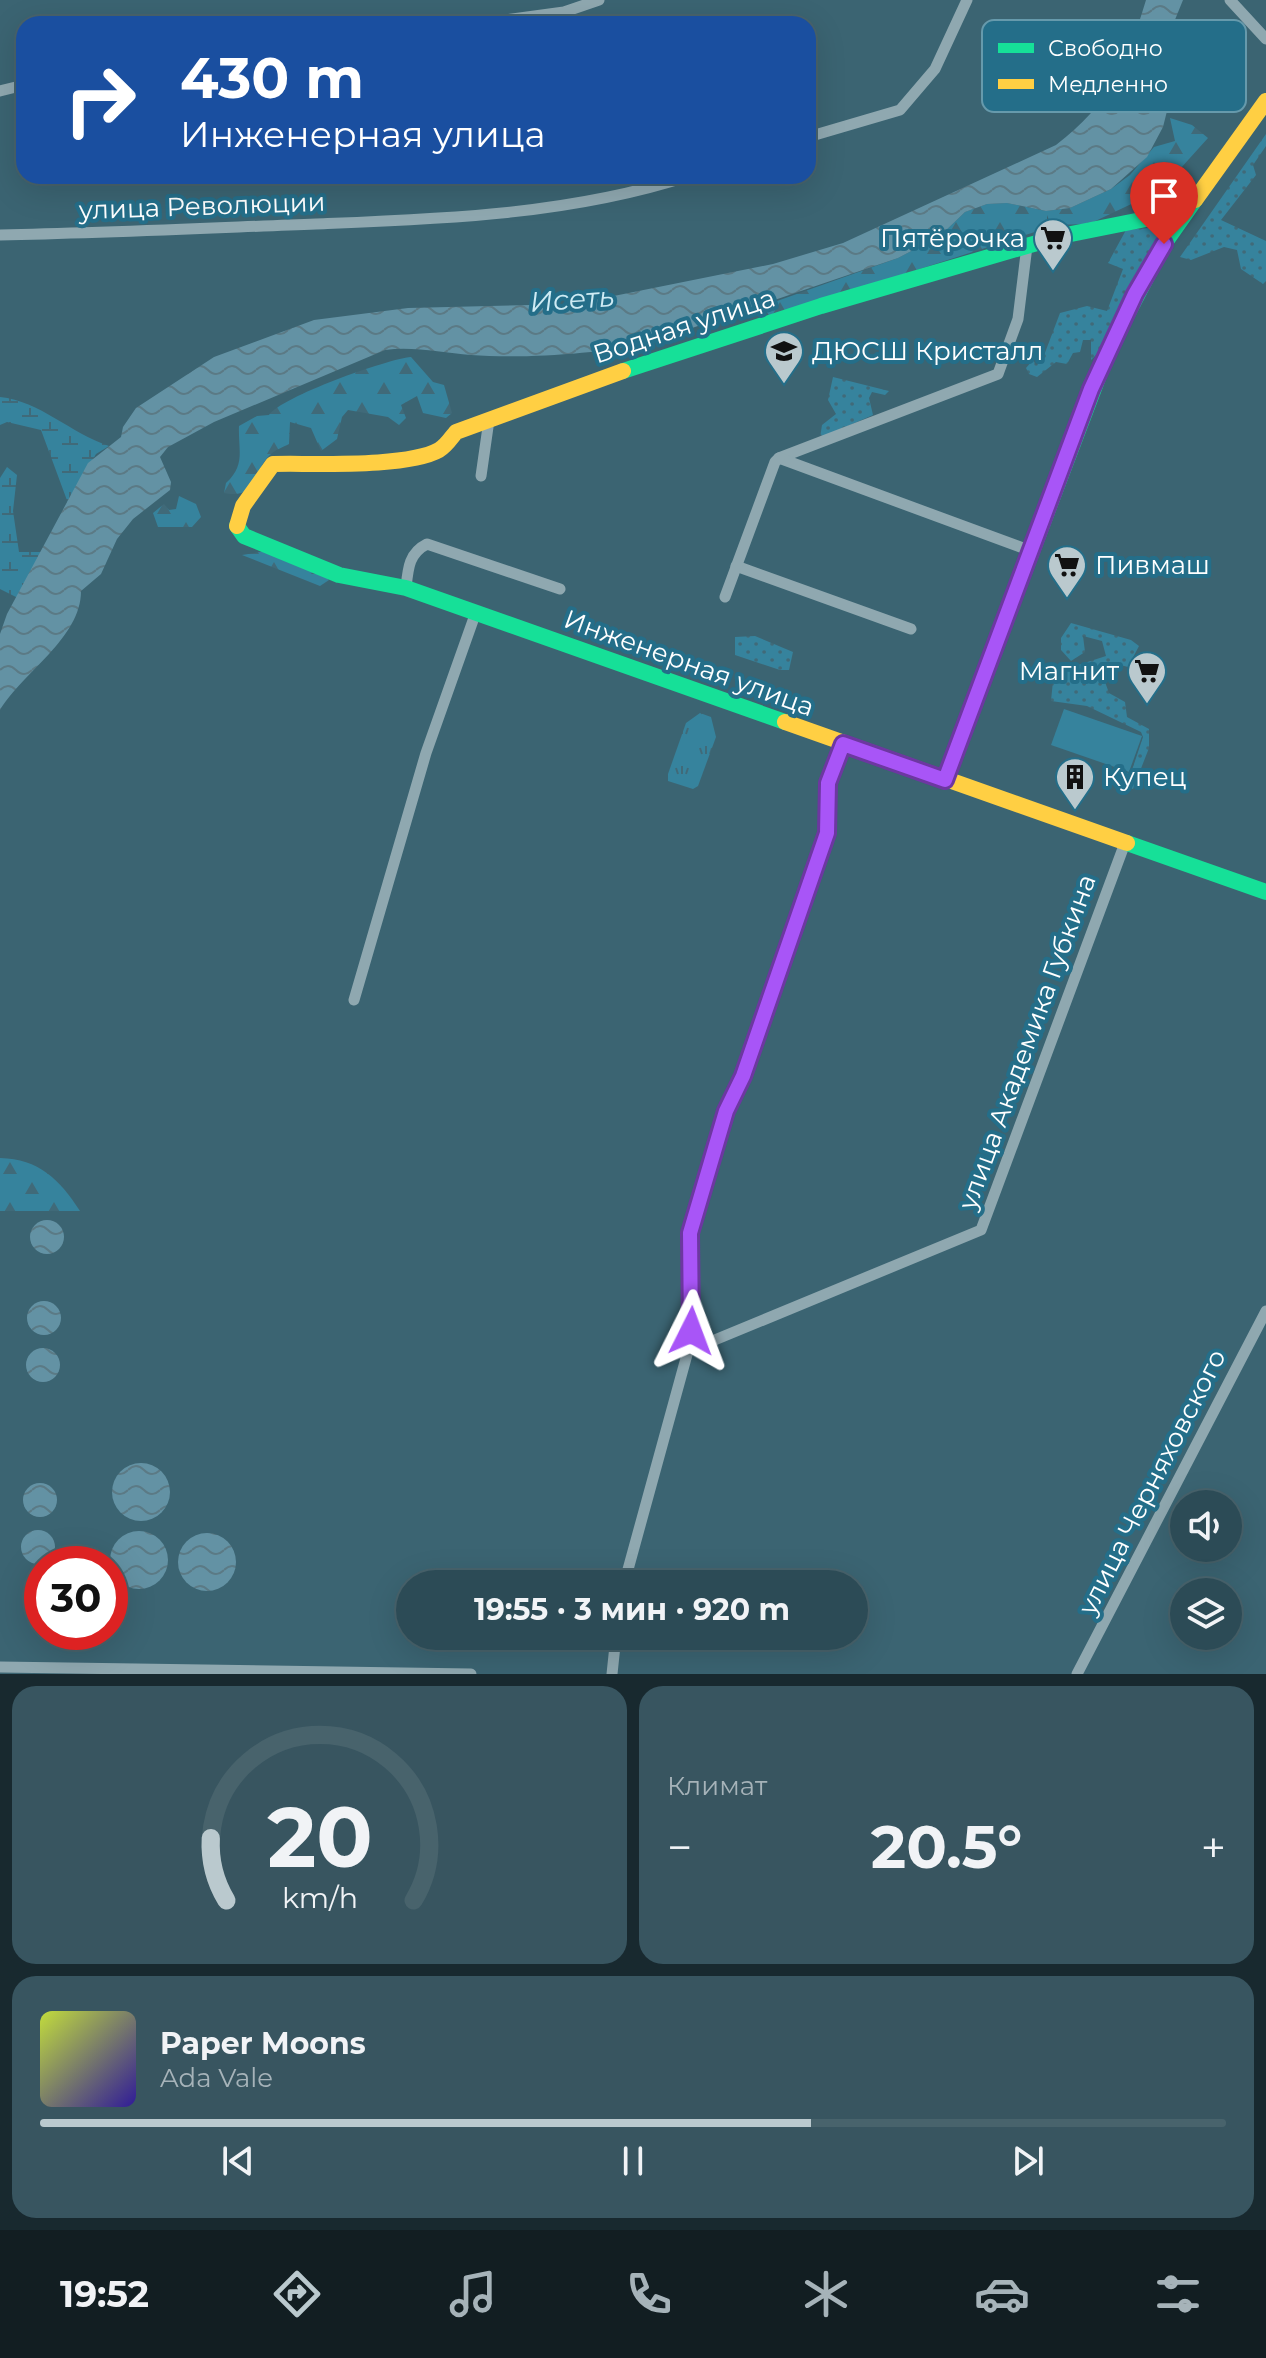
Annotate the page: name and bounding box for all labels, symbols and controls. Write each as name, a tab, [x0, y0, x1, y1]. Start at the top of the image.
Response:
legend	[982, 20, 1246, 112]
text: Свободно	[1048, 35, 1163, 62]
text: 430 m	[180, 44, 364, 112]
icon: right	[48, 48, 152, 152]
text: Медленно	[1048, 71, 1168, 98]
text: Инженерная улица	[180, 112, 546, 156]
pin	[1130, 162, 1198, 244]
icon: arrive	[1142, 174, 1186, 218]
street label: улица Революции	[77, 186, 326, 226]
supermarket icon: Пятёрочка	[1032, 217, 1074, 272]
place label: Пятёрочка	[880, 222, 1025, 254]
water label: Исеть	[529, 279, 615, 319]
street label: Водная улица	[589, 282, 779, 370]
school or university icon: ДЮСШ Кристалл	[763, 330, 805, 385]
place label: ДЮСШ Кристалл	[812, 335, 1043, 367]
supermarket icon: Пивмаш	[1046, 544, 1088, 599]
place label: Пивмаш	[1095, 549, 1210, 581]
street label: Инженерная улица	[559, 603, 819, 723]
supermarket icon: Магнит	[1126, 650, 1168, 705]
place label: Магнит	[1019, 655, 1120, 687]
building icon: Купец	[1054, 756, 1096, 811]
place label: Купец	[1103, 761, 1186, 793]
street label: улица Академика Губкина	[951, 870, 1103, 1215]
position arrow	[649, 1289, 733, 1373]
street label: улица Черняховского	[1071, 1344, 1233, 1621]
map controls	[1170, 1490, 1242, 1650]
button: sound	[1170, 1490, 1242, 1562]
speed limit sign: 30	[24, 1546, 128, 1650]
button: layers	[1170, 1578, 1242, 1650]
text: 19:55 · 3 мин · 920 m	[474, 1591, 790, 1628]
text: Климат	[667, 1770, 767, 1802]
text: 20	[267, 1786, 372, 1888]
text: 20.5°	[871, 1810, 1022, 1883]
text: −	[667, 1820, 692, 1874]
text: +	[1201, 1820, 1226, 1874]
text: km/h	[281, 1880, 358, 1915]
text: Paper Moons	[160, 2025, 366, 2062]
text: Ada Vale	[160, 2062, 273, 2094]
icon: previous	[216, 2139, 260, 2183]
icon: pause	[611, 2139, 655, 2183]
icon: next	[1006, 2139, 1050, 2183]
icon: directions	[269, 2266, 325, 2322]
icon: music	[445, 2266, 501, 2322]
icon: phone	[621, 2266, 677, 2322]
icon: climate	[798, 2266, 854, 2322]
icon: car	[974, 2266, 1030, 2322]
icon: filters	[1150, 2266, 1206, 2322]
text: 19:52	[60, 2272, 149, 2316]

